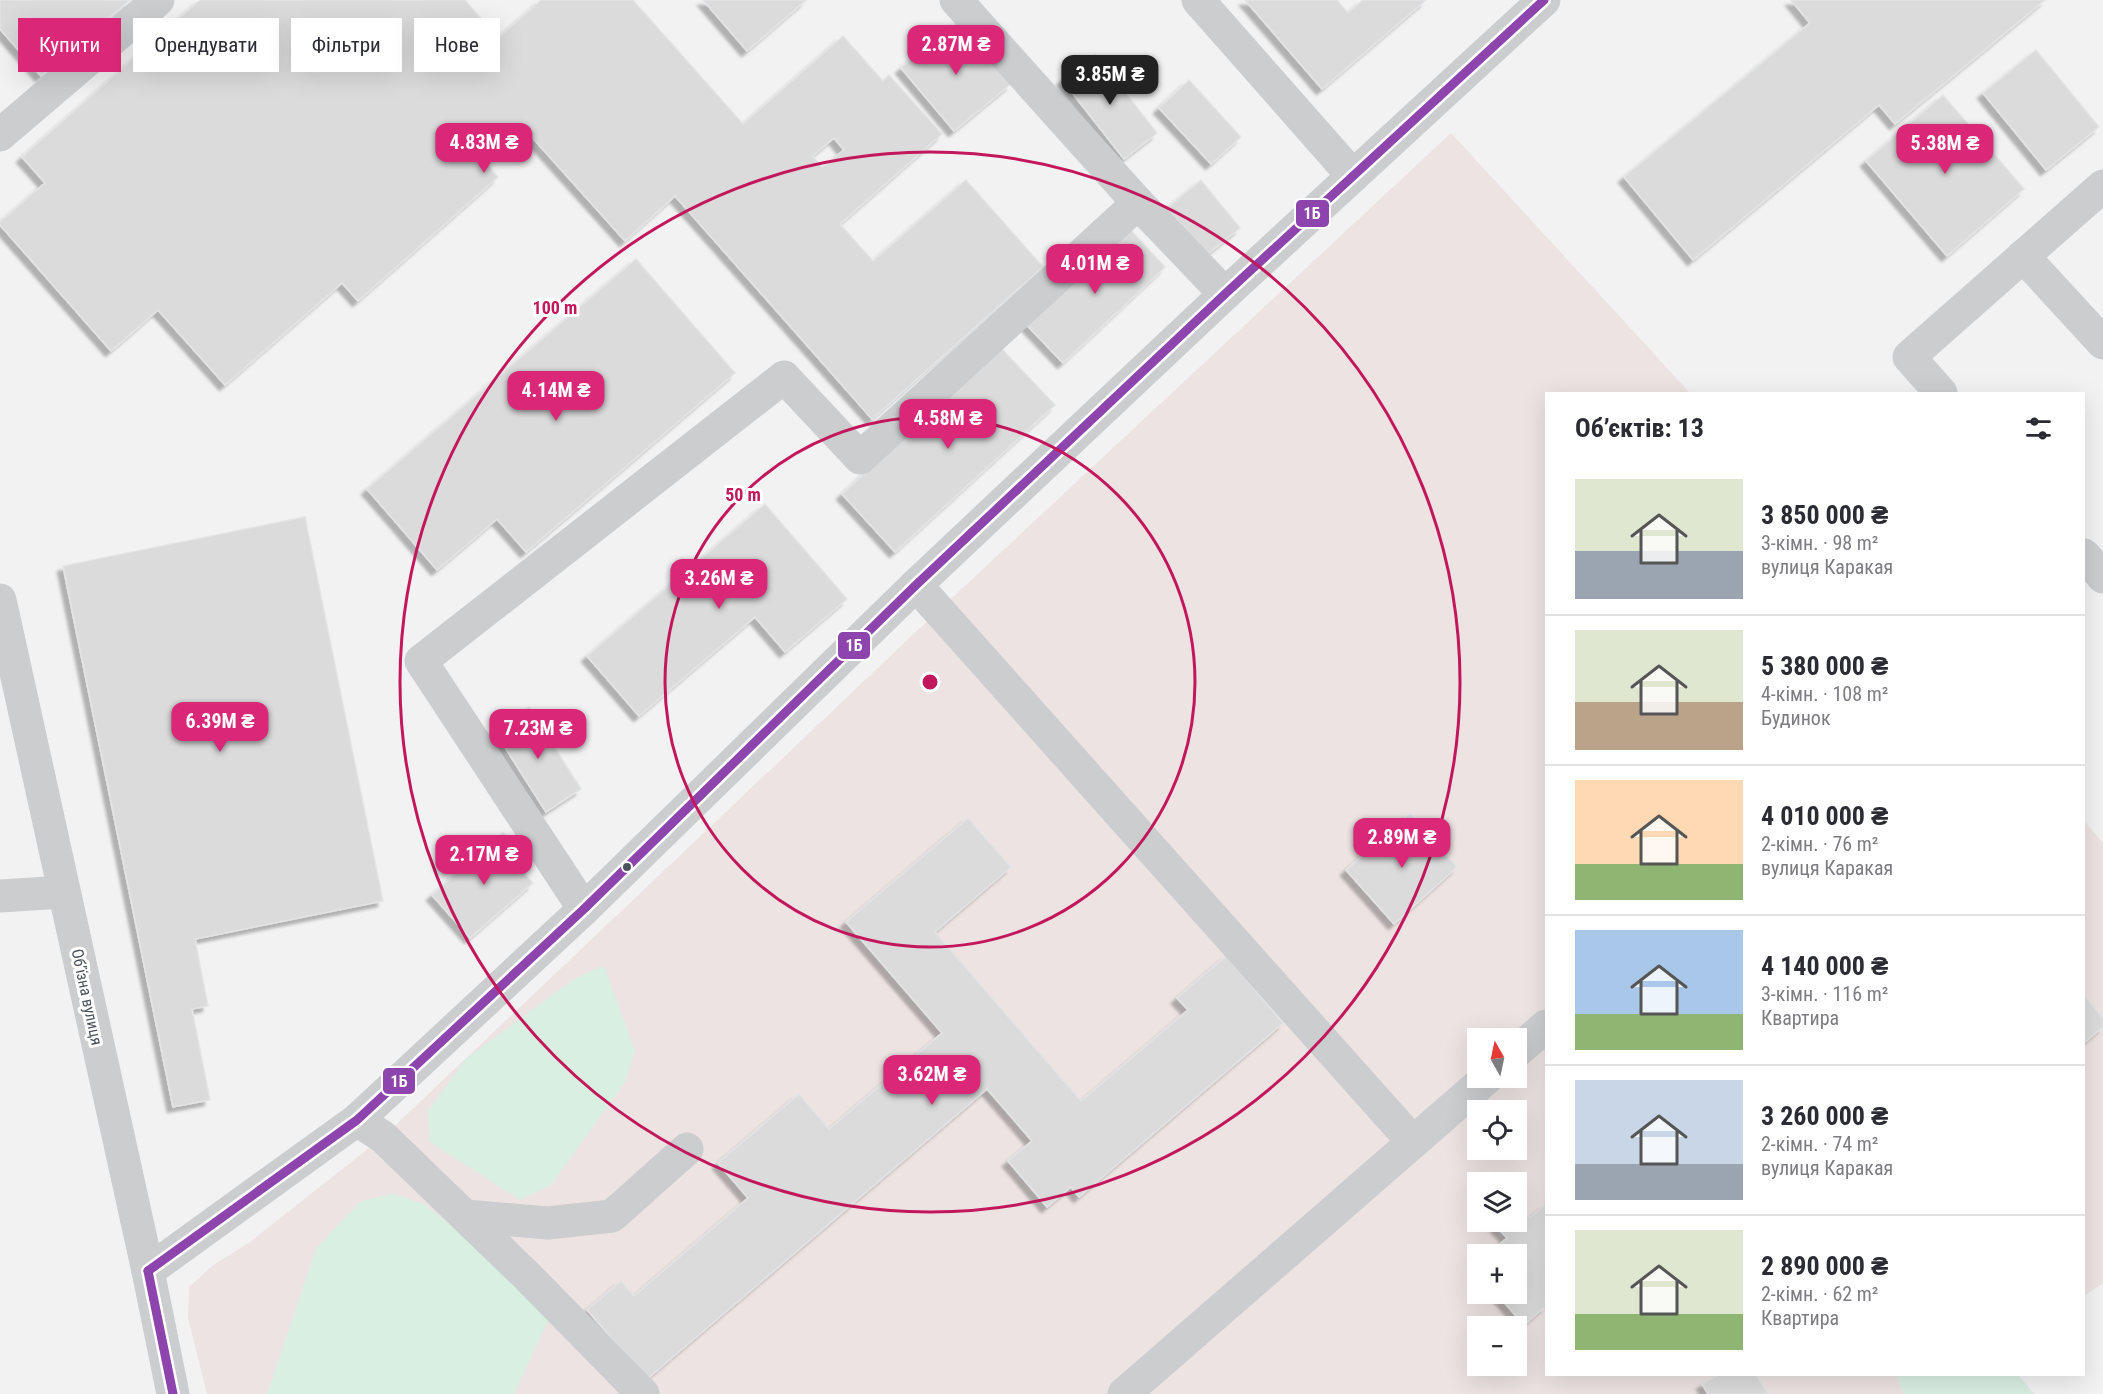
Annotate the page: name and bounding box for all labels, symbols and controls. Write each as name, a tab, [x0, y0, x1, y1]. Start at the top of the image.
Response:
chip: Купити	[18, 18, 121, 72]
chip: Орендувати	[133, 18, 279, 72]
chip: Фільтри	[291, 18, 402, 72]
chip: Нове	[414, 18, 500, 72]
pin: 2.87M ₴	[901, 25, 1011, 76]
text: 2.87M ₴	[921, 32, 991, 56]
pin: 3.85M ₴	[1055, 55, 1165, 106]
text: 3.85M ₴	[1075, 62, 1145, 86]
pin: 4.83M ₴	[429, 123, 539, 174]
pin: 5.38M ₴	[1890, 124, 2000, 175]
text: 4.83M ₴	[449, 130, 519, 154]
text: 5.38M ₴	[1910, 131, 1980, 155]
line badge: 1Б	[1295, 199, 1330, 228]
text: 1Б	[1304, 204, 1321, 223]
pin: 4.01M ₴	[1040, 244, 1150, 295]
text: 4.01M ₴	[1060, 251, 1130, 275]
text: 100 m	[533, 297, 577, 318]
pin: 4.14M ₴	[501, 371, 611, 422]
text: 4.14M ₴	[521, 378, 591, 402]
pin: 4.58M ₴	[893, 399, 1003, 450]
text: 4.58M ₴	[913, 406, 983, 430]
icon: filters	[2022, 412, 2055, 445]
text: Об’єктів: 13	[1575, 413, 1704, 443]
text: 50 m	[725, 484, 761, 505]
text: 3 850 000 ₴	[1761, 500, 1888, 530]
icon: home	[1623, 503, 1695, 575]
text: 3-кімн. · 98 m²	[1761, 531, 1878, 555]
text: вулиця Каракая	[1761, 555, 1893, 579]
pin: 3.26M ₴	[664, 559, 774, 610]
text: 3.26M ₴	[684, 566, 754, 590]
line badge: 1Б	[837, 631, 871, 660]
text: 1Б	[846, 636, 863, 655]
text: 5 380 000 ₴	[1761, 651, 1888, 681]
icon: home	[1623, 654, 1695, 726]
centre of rings	[920, 672, 940, 692]
text: 4-кімн. · 108 m²	[1761, 682, 1888, 706]
pin: 6.39M ₴	[165, 702, 275, 753]
text: Будинок	[1761, 706, 1831, 730]
text: 6.39M ₴	[185, 709, 255, 733]
pin: 7.23M ₴	[483, 709, 593, 760]
text: 7.23M ₴	[503, 716, 573, 740]
text: 4 010 000 ₴	[1761, 801, 1888, 831]
icon: home	[1623, 804, 1695, 876]
pin: 2.89M ₴	[1347, 818, 1457, 869]
text: 2.89M ₴	[1367, 825, 1437, 849]
text: 2-кімн. · 76 m²	[1761, 832, 1878, 856]
pin: 2.17M ₴	[429, 835, 539, 886]
text: 2.17M ₴	[449, 842, 519, 866]
text: вулиця Каракая	[1761, 856, 1893, 880]
unlabelled marker	[621, 861, 633, 873]
street label: Обʼїзна вулиця	[68, 947, 106, 1047]
text: 4 140 000 ₴	[1761, 951, 1888, 981]
icon: home	[1623, 954, 1695, 1026]
text: 3-кімн. · 116 m²	[1761, 982, 1888, 1006]
text: Квартира	[1761, 1006, 1839, 1030]
north arrow	[1467, 1028, 1527, 1088]
map controls	[1467, 1028, 1527, 1376]
pin: 3.62M ₴	[877, 1055, 987, 1106]
text: 3.62M ₴	[897, 1062, 967, 1086]
line badge: 1Б	[382, 1067, 416, 1095]
text: 1Б	[391, 1072, 408, 1091]
button: locate	[1467, 1100, 1527, 1160]
text: 3 260 000 ₴	[1761, 1101, 1888, 1131]
icon: home	[1623, 1104, 1695, 1176]
text: 2-кімн. · 74 m²	[1761, 1132, 1878, 1156]
text: вулиця Каракая	[1761, 1156, 1893, 1180]
button: layers	[1467, 1172, 1527, 1232]
button: +	[1467, 1244, 1527, 1304]
text: 2 890 000 ₴	[1761, 1251, 1888, 1281]
icon: home	[1623, 1254, 1695, 1326]
text: 2-кімн. · 62 m²	[1761, 1282, 1878, 1306]
text: Квартира	[1761, 1306, 1839, 1330]
button: −	[1467, 1316, 1527, 1376]

